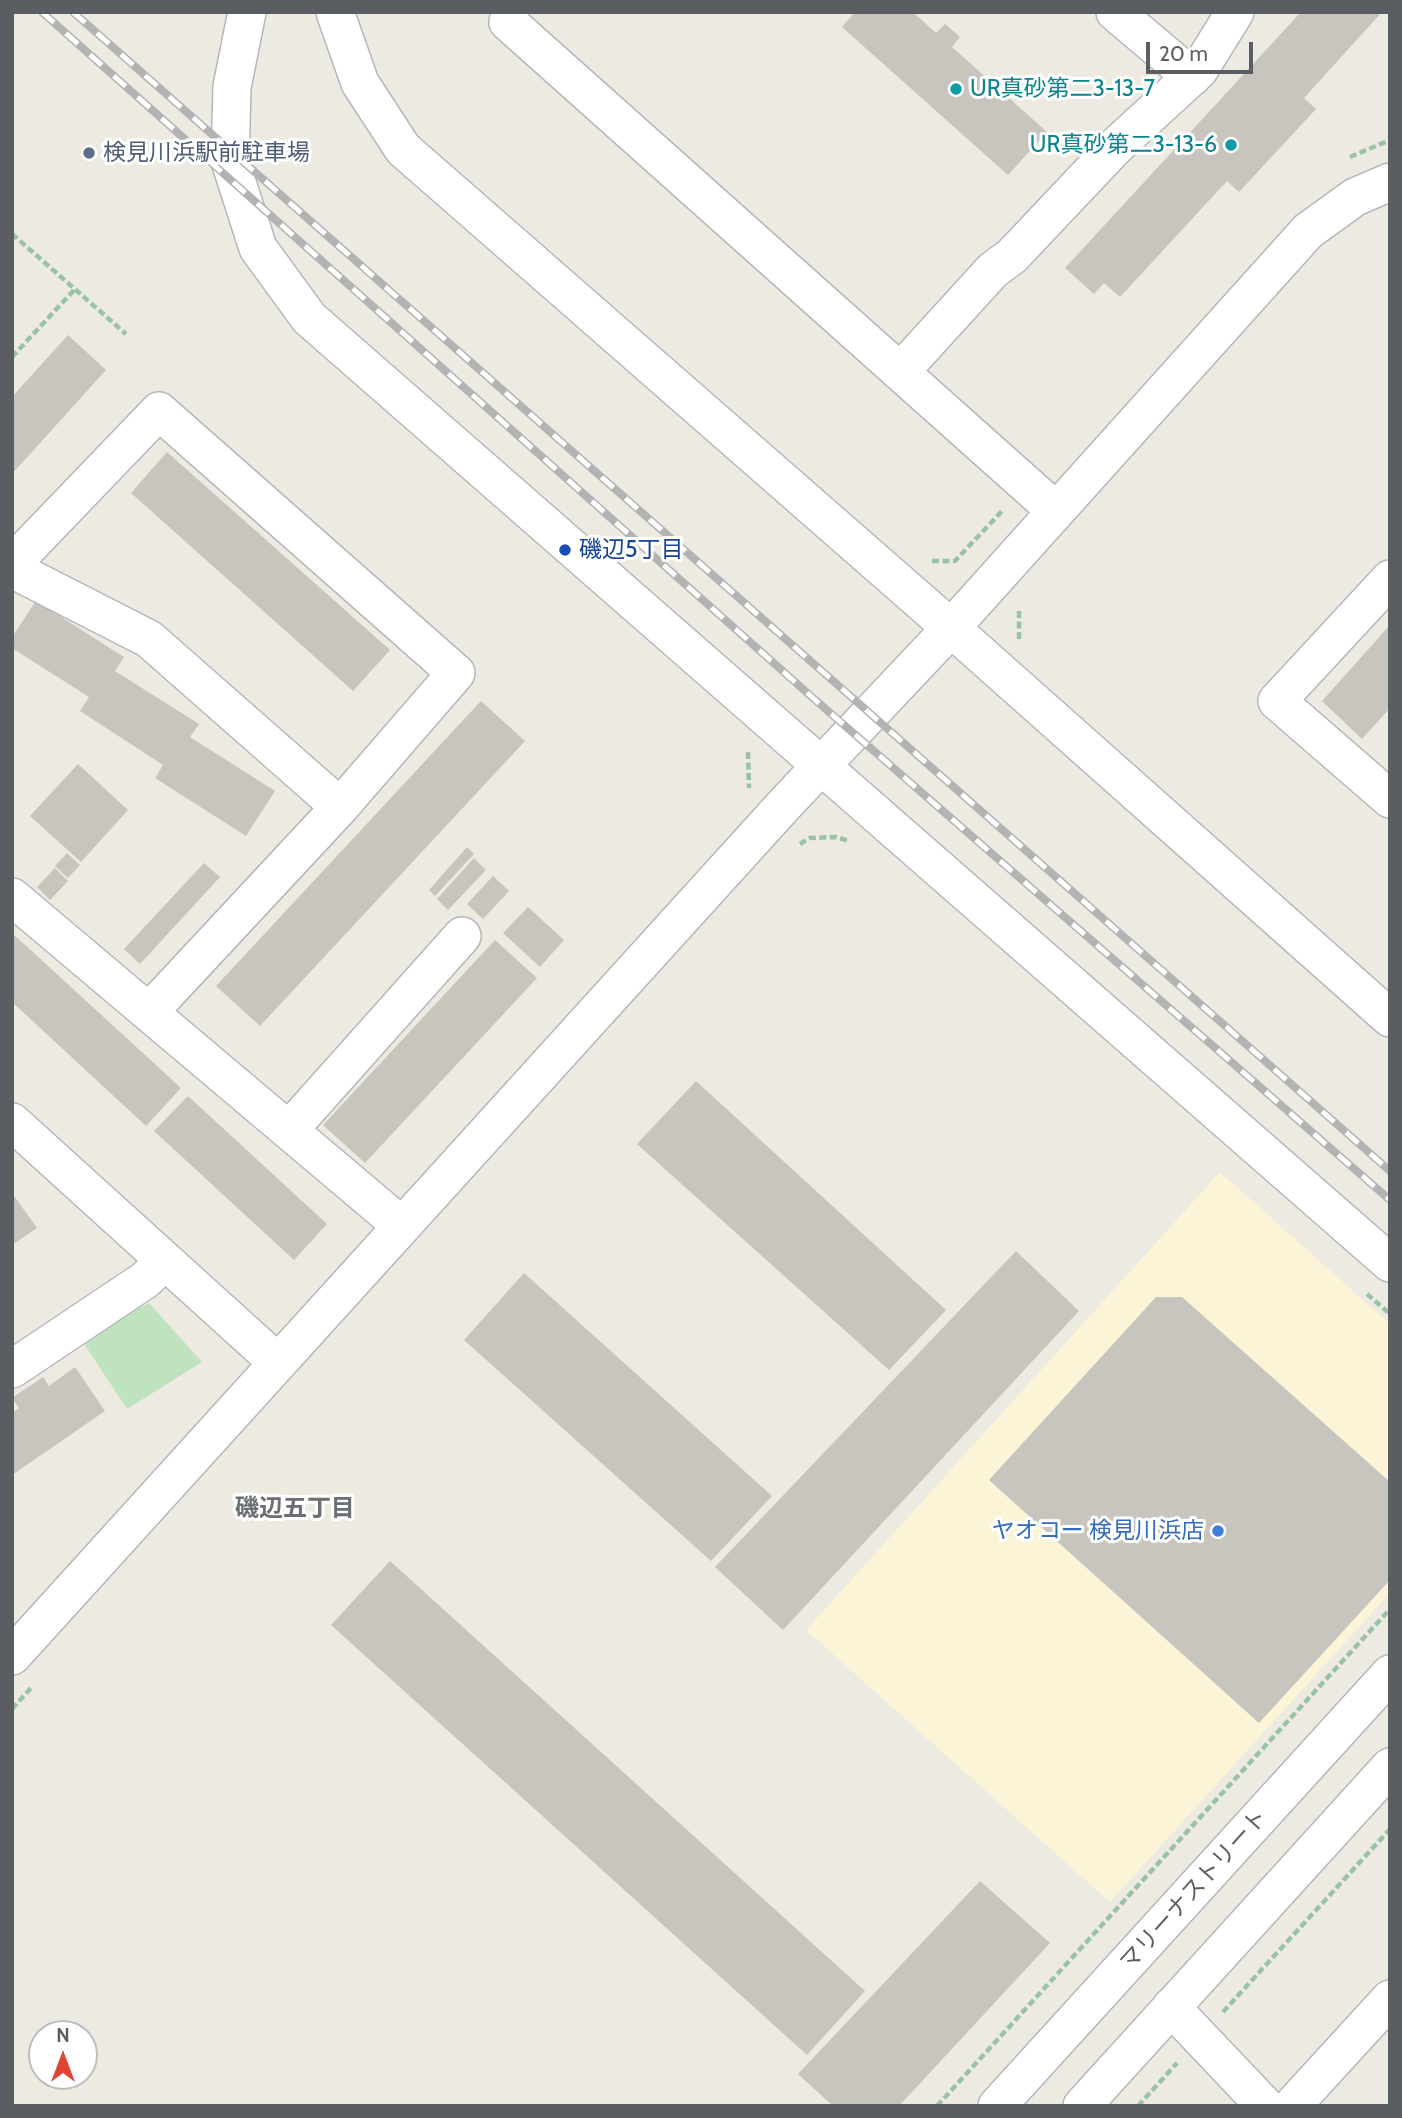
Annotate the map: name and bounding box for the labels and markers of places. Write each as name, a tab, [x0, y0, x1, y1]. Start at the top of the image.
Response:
place label: UR真砂第二3-13-7	[970, 75, 1155, 103]
marker: UR真砂第二3-13-7	[948, 81, 964, 97]
place label: UR真砂第二3-13-6	[1030, 131, 1217, 159]
marker: UR真砂第二3-13-6	[1223, 137, 1239, 153]
place label: 検見川浜駅前駐車場	[103, 139, 310, 167]
marker: 検見川浜駅前駐車場	[81, 145, 97, 161]
place label: 磯辺5丁目	[579, 536, 683, 564]
marker: 磯辺5丁目	[557, 542, 573, 558]
place label: ヤオコー 検見川浜店	[992, 1517, 1204, 1545]
marker: ヤオコー 検見川浜店	[1210, 1523, 1226, 1539]

